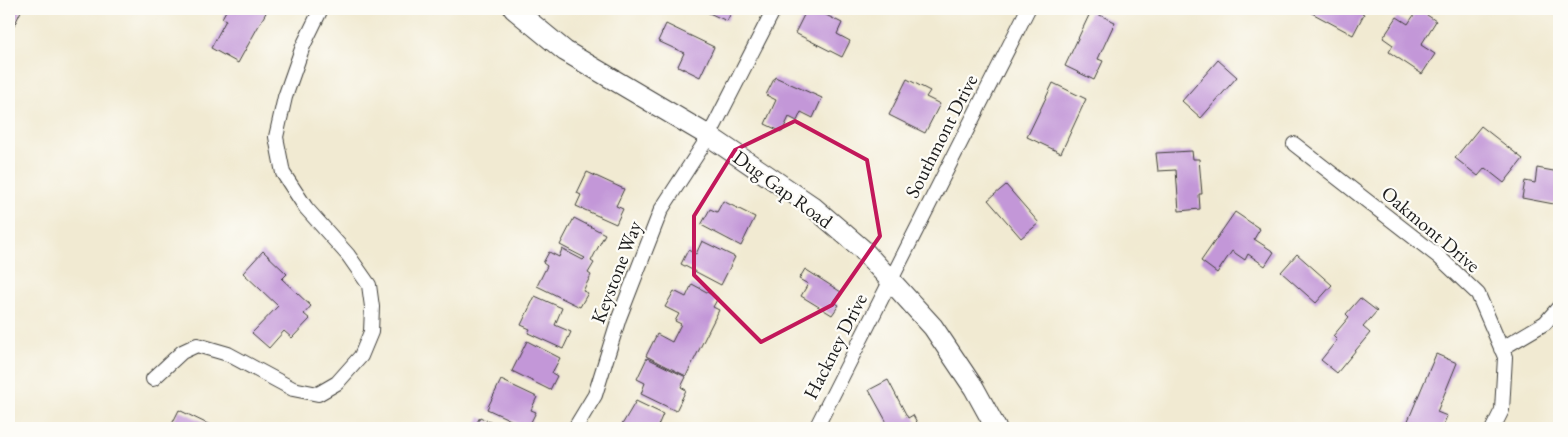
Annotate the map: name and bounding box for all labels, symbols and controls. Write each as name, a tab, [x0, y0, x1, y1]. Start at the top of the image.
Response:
street label: Southmont Drive	[899, 70, 983, 202]
street label: Dug Gap Road	[728, 144, 839, 234]
street label: Oakmont Drive	[1376, 180, 1486, 278]
street label: Keystone Way	[585, 217, 648, 327]
street label: Hackney Drive	[797, 288, 873, 403]

